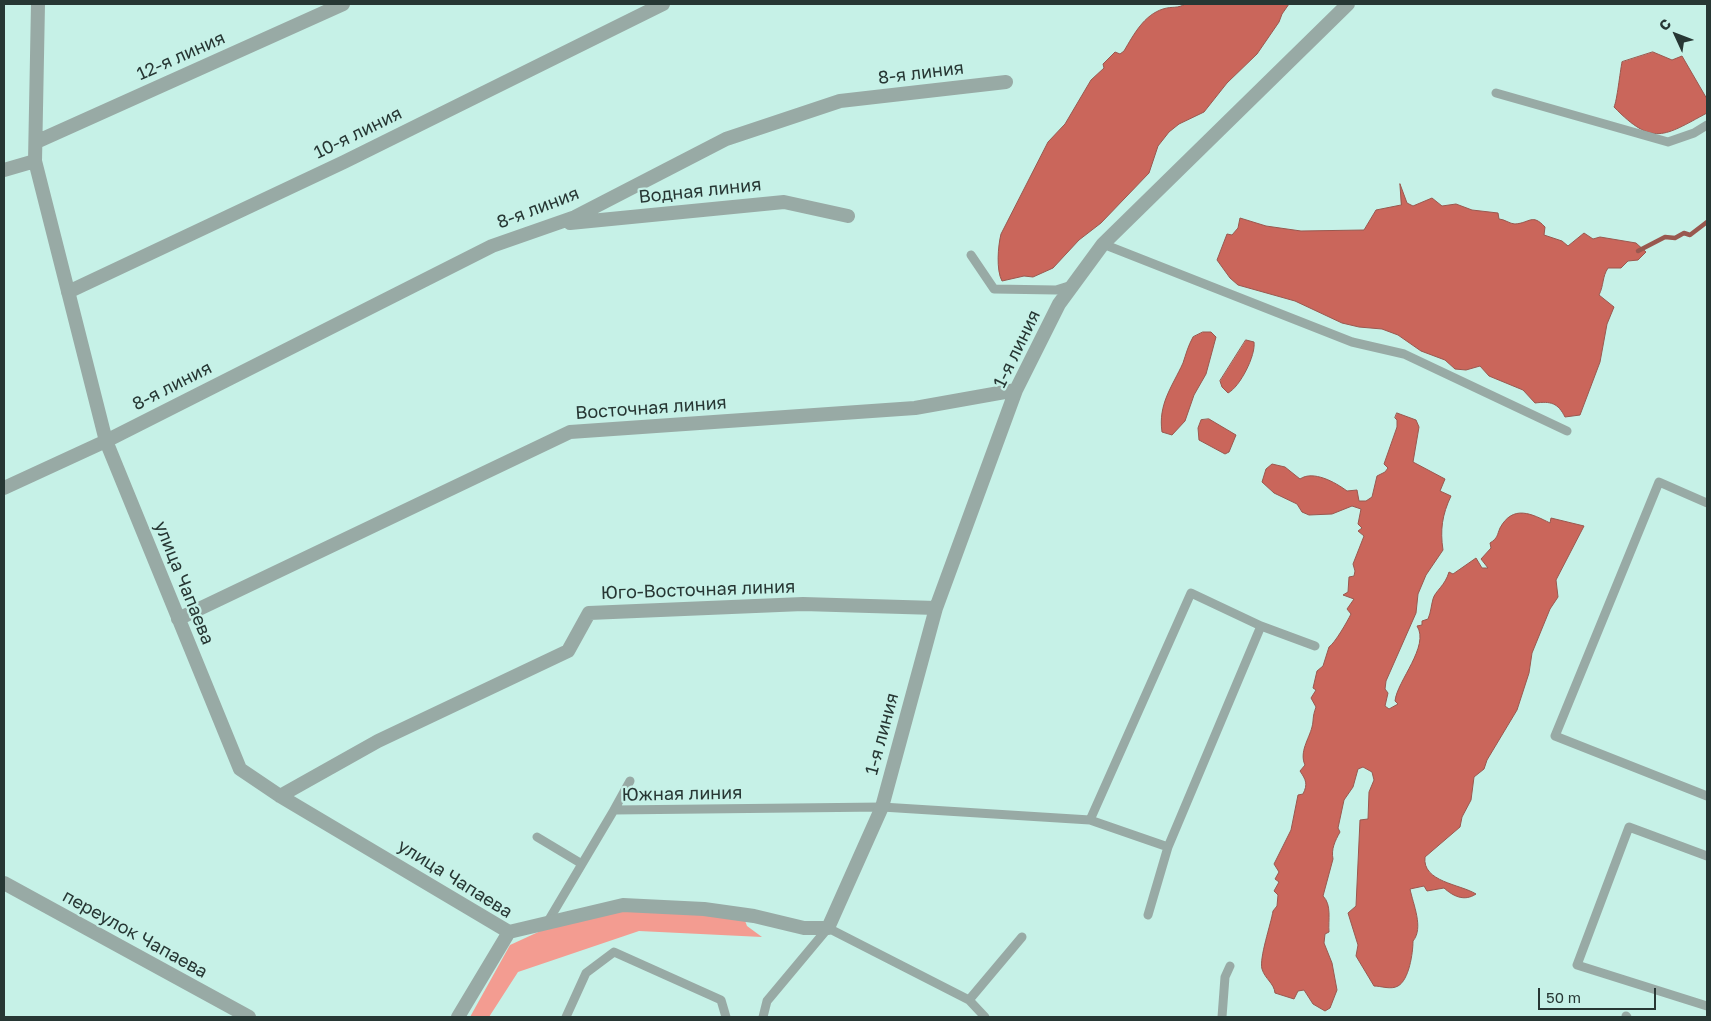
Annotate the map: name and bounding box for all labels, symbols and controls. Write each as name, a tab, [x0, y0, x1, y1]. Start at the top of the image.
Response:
north arrow	[1651, 10, 1701, 60]
text: С	[1655, 15, 1674, 34]
street label: 12-я линия	[133, 27, 229, 85]
street label: 8-я линия	[877, 57, 965, 89]
street label: 10-я линия	[310, 102, 406, 164]
street label: Водная линия	[638, 174, 762, 208]
street label: 8-я линия	[494, 182, 582, 234]
street label: 1-я линия	[989, 306, 1045, 392]
street label: 8-я линия	[129, 357, 215, 415]
street label: Восточная линия	[575, 392, 727, 424]
street label: улица Чапаева	[149, 518, 219, 648]
street label: Юго-Восточная линия	[600, 576, 796, 604]
street label: 1-я линия	[861, 691, 903, 777]
street label: Южная линия	[621, 782, 743, 806]
street label: улица Чапаева	[394, 835, 516, 923]
street label: переулок Чапаева	[59, 885, 211, 983]
scale bar	[1541, 978, 1658, 1010]
text: 50 m	[1546, 988, 1581, 1006]

